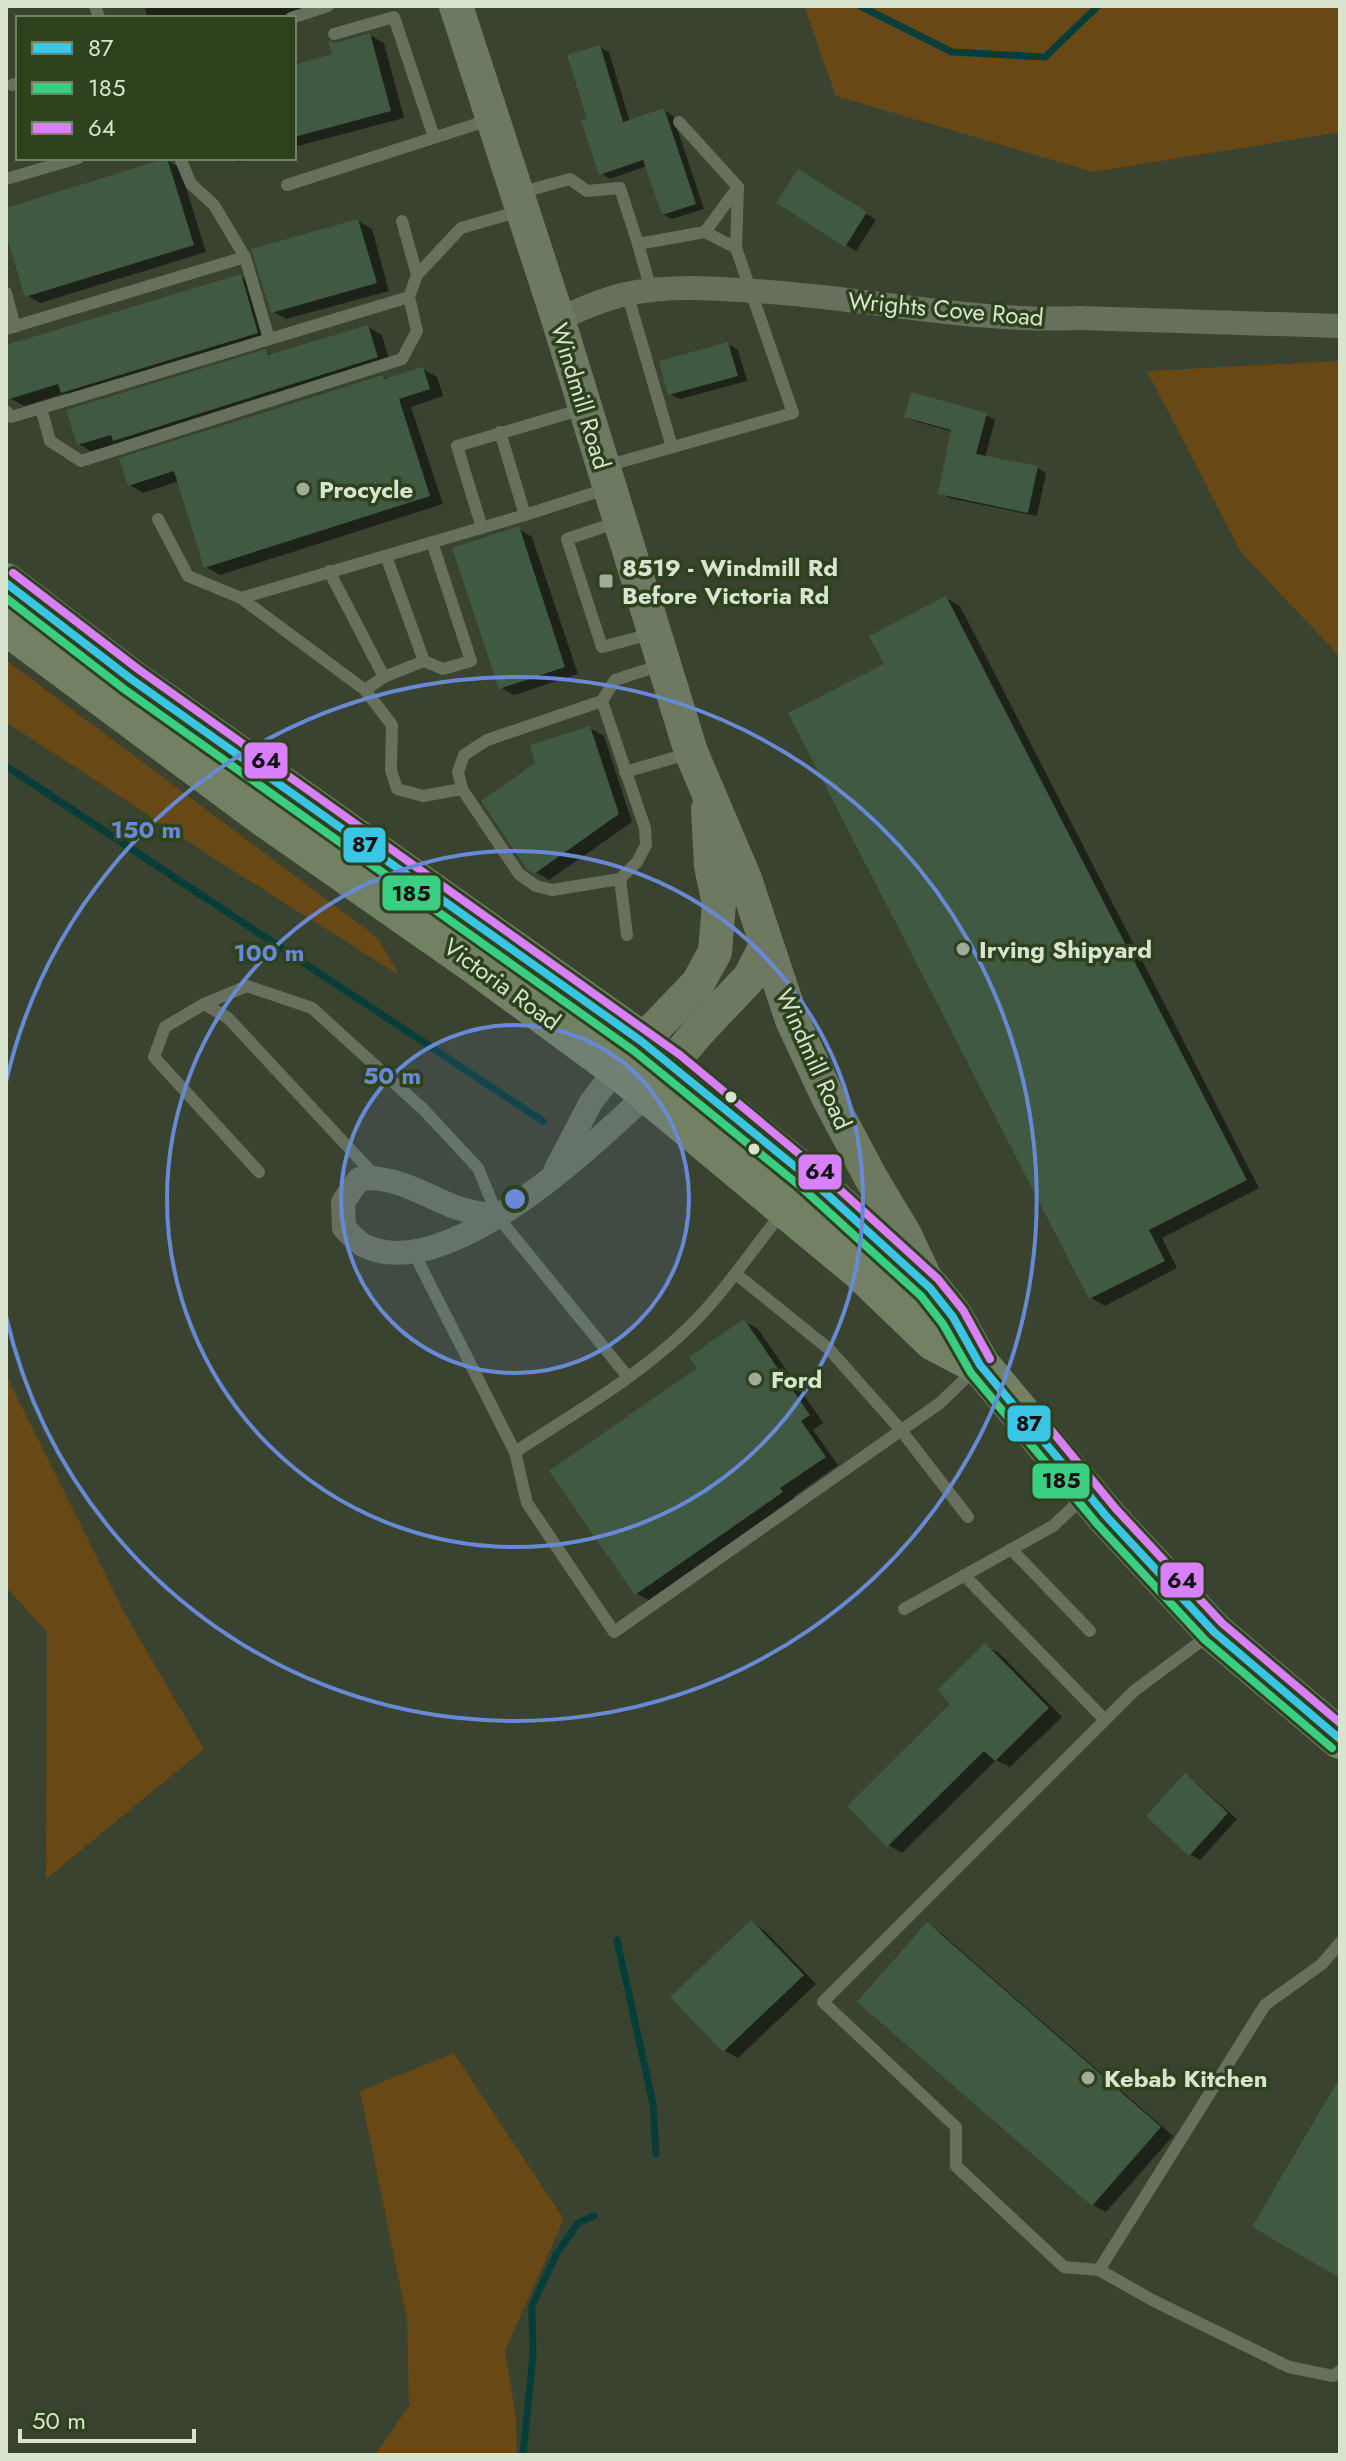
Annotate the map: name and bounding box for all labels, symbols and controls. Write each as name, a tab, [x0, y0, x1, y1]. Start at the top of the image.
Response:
legend	[16, 16, 296, 160]
text: 87	[88, 30, 114, 65]
text: 185	[88, 70, 125, 105]
text: 64	[88, 110, 116, 145]
street label: Wrights Cove Road	[847, 283, 1045, 335]
street label: Windmill Road	[542, 319, 620, 473]
place label: Procycle	[319, 472, 413, 507]
marker: Procycle	[294, 480, 312, 498]
place label: 8519 - Windmill Rd Before Victoria Rd	[622, 550, 838, 613]
marker: 8519 - Windmill Rd Before Victoria Rd	[597, 572, 615, 590]
line badge: 64	[243, 741, 289, 780]
text: 64	[251, 744, 281, 776]
text: 150 m	[111, 812, 181, 847]
line badge: 87	[342, 826, 387, 864]
text: 87	[352, 828, 379, 860]
line badge: 185	[381, 874, 442, 912]
text: 185	[391, 877, 431, 909]
street label: Victoria Road	[436, 929, 568, 1039]
place label: Irving Shipyard	[979, 932, 1152, 967]
text: 100 m	[234, 935, 304, 970]
marker: Irving Shipyard	[954, 940, 972, 958]
street label: Windmill Road	[767, 983, 861, 1135]
text: 50 m	[363, 1058, 421, 1093]
unlabelled marker	[723, 1089, 739, 1105]
unlabelled marker	[746, 1141, 762, 1157]
line badge: 64	[797, 1153, 843, 1191]
text: 64	[805, 1155, 835, 1187]
centre of rings	[501, 1185, 529, 1213]
place label: Ford	[771, 1362, 822, 1397]
marker: Ford	[746, 1370, 764, 1388]
line badge: 87	[1006, 1404, 1052, 1443]
text: 87	[1016, 1407, 1043, 1439]
line badge: 185	[1031, 1462, 1091, 1500]
text: 185	[1041, 1464, 1081, 1496]
line badge: 64	[1159, 1561, 1205, 1599]
text: 64	[1167, 1564, 1197, 1596]
place label: Kebab Kitchen	[1104, 2061, 1268, 2096]
marker: Kebab Kitchen	[1079, 2069, 1097, 2087]
scale bar	[20, 2393, 194, 2443]
text: 50 m	[32, 2403, 86, 2438]

